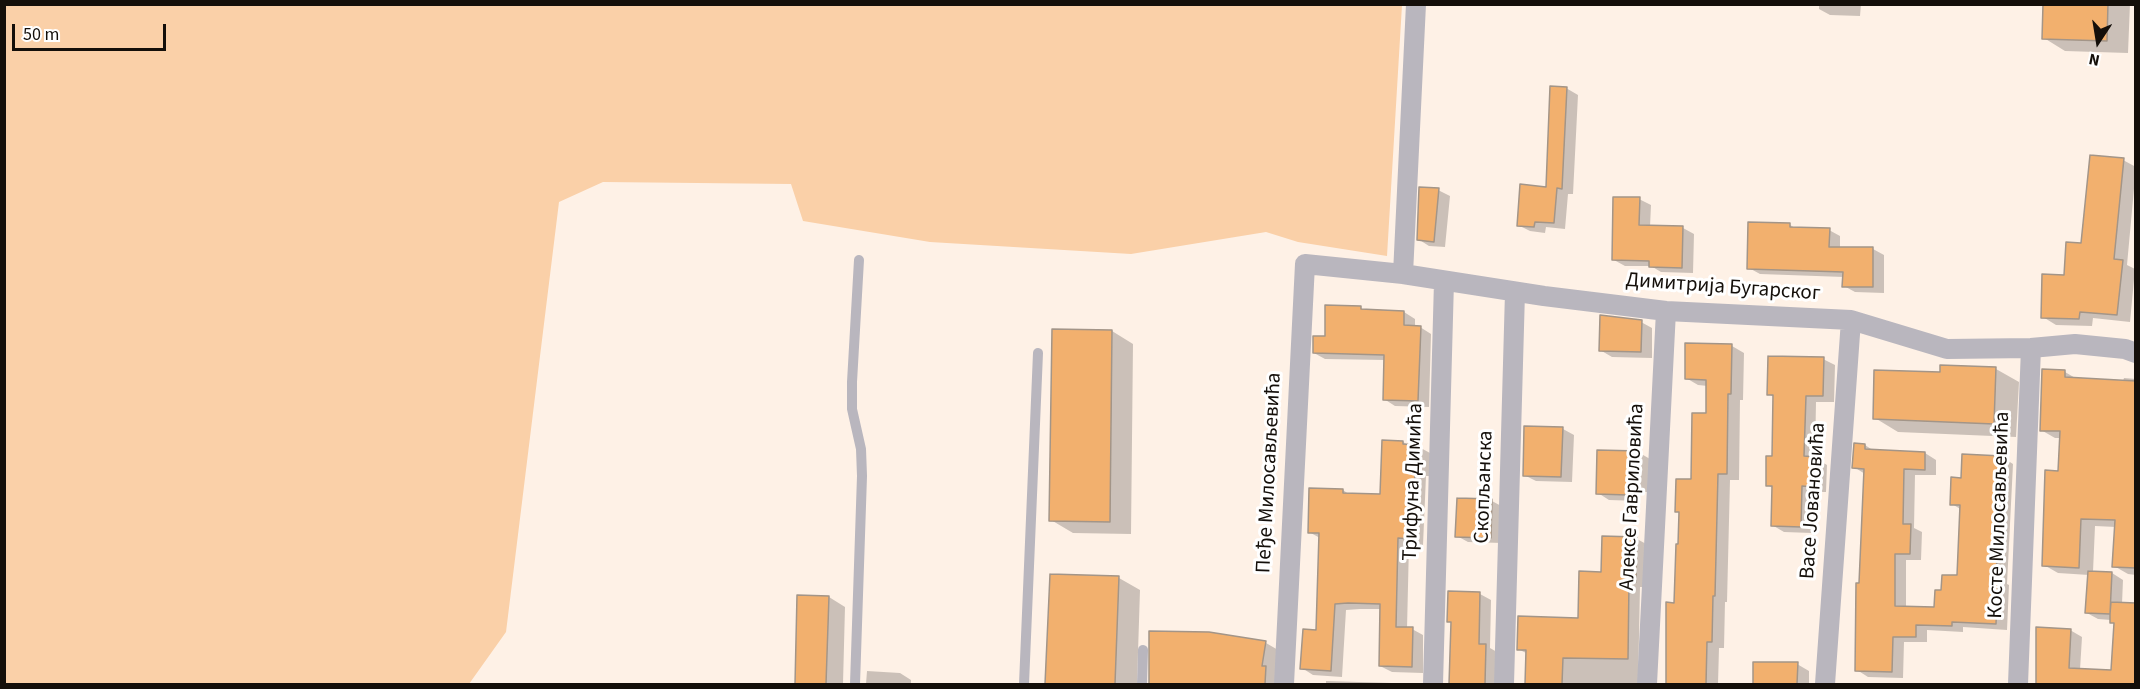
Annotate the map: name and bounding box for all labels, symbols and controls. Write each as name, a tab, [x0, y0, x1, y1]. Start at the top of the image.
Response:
scale bar	[15, 12, 170, 50]
north arrow	[2068, 12, 2128, 72]
text: 50 m	[23, 22, 59, 47]
text: N	[2087, 48, 2102, 71]
street label: Димитрија Бугарског	[1625, 269, 1821, 307]
street label: Пеђе Милосављевића	[1252, 372, 1288, 574]
street label: Трифуна Димића	[1399, 403, 1429, 561]
street label: Алексе Гавриловића	[1616, 403, 1650, 591]
street label: Косте Милосављевића	[1984, 411, 2016, 619]
street label: Васе Јовановића	[1796, 422, 1832, 580]
street label: Скопљанска	[1470, 430, 1500, 544]

